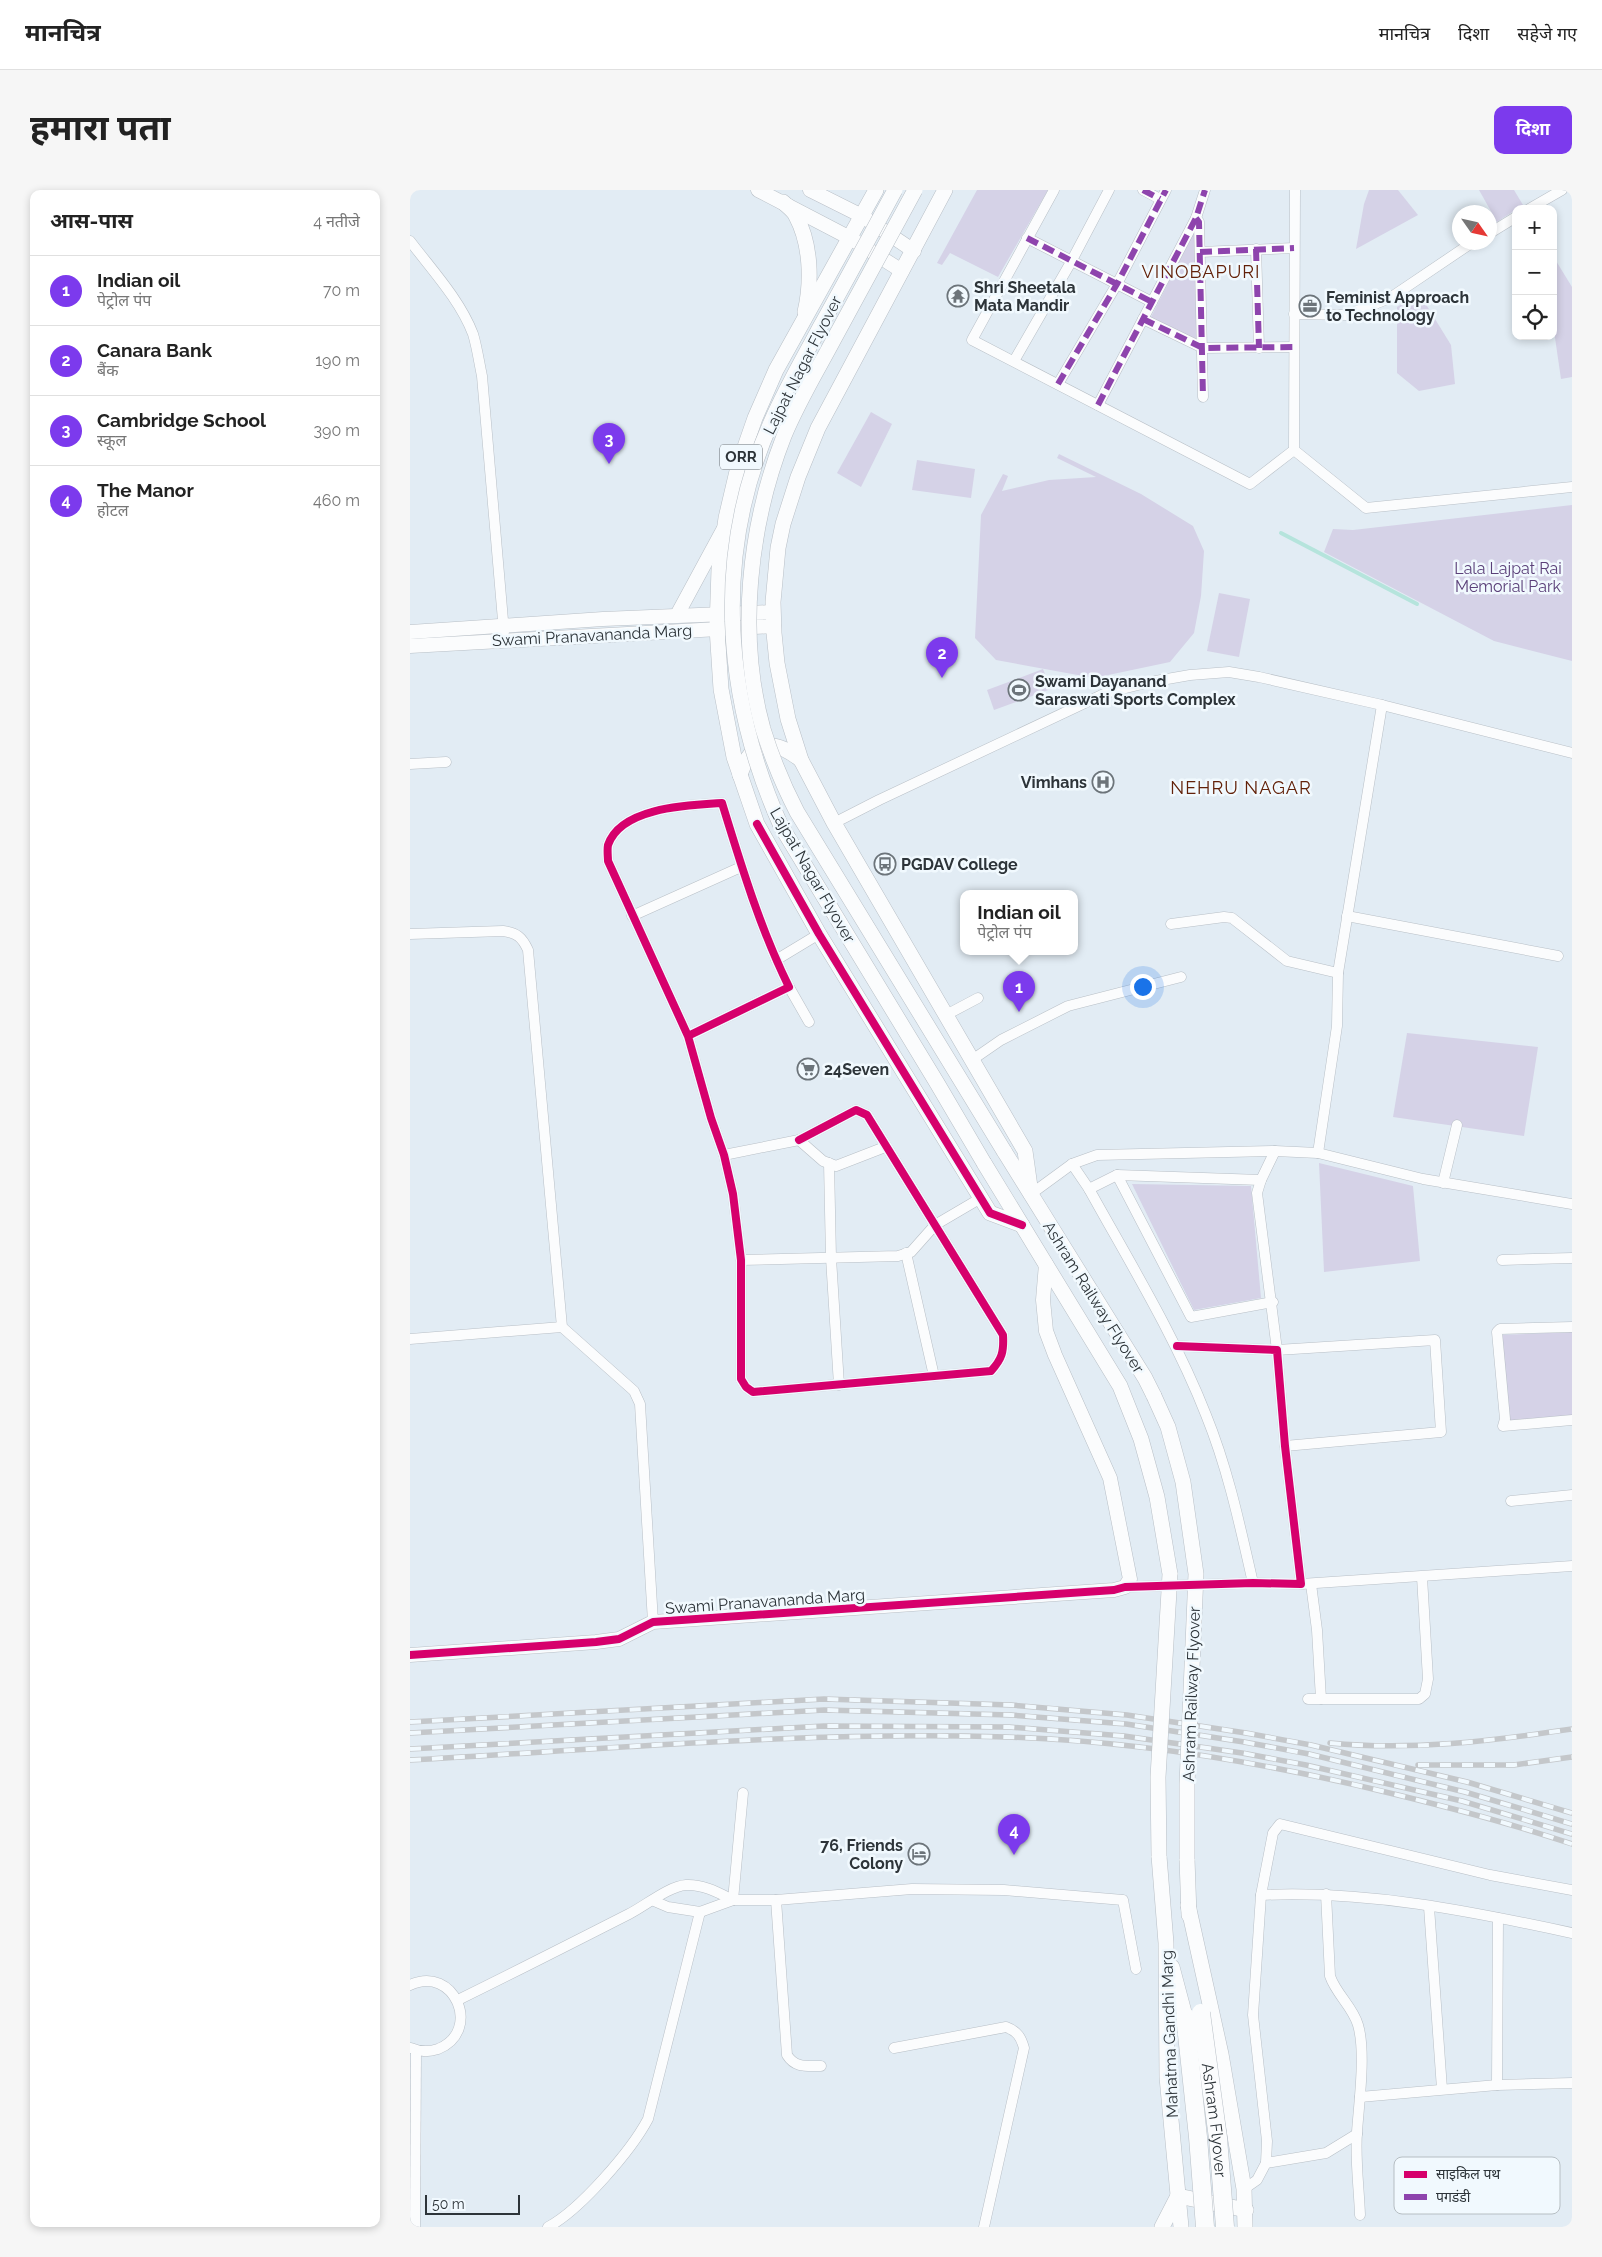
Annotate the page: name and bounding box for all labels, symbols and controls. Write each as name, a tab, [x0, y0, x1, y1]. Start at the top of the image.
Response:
text: मानचित्र	[25, 18, 101, 47]
text: मानचित्र	[1379, 23, 1430, 44]
text: दिशा	[1458, 23, 1489, 44]
text: सहेजे गए	[1517, 23, 1577, 44]
button: दिशा	[1494, 106, 1572, 154]
text: हमारा पता	[30, 107, 171, 148]
north arrow	[1452, 205, 1497, 250]
map controls	[1512, 205, 1557, 340]
button: +	[1512, 205, 1557, 250]
text: आस-पास	[50, 208, 133, 233]
text: 4 नतीजे	[313, 212, 360, 231]
button: −	[1512, 250, 1557, 295]
district label: VINOBAPURI	[1142, 261, 1261, 282]
text: Indian oil	[97, 269, 180, 291]
place label: Shri Sheetala Mata Mandir	[974, 278, 1076, 315]
text: 1	[62, 281, 70, 300]
text: 70 m	[323, 281, 360, 300]
temple icon: Shri Sheetala Mata Mandir	[946, 284, 970, 308]
place label: Feminist Approach to Technology	[1326, 288, 1469, 325]
text: पेट्रोल पंप	[97, 291, 151, 310]
street label: Lajpat Nagar Flyover	[759, 292, 846, 438]
office icon: Feminist Approach to Technology	[1298, 294, 1322, 318]
button: locate	[1512, 295, 1557, 340]
text: Canara Bank	[97, 339, 212, 361]
text: 2	[61, 351, 71, 370]
text: 190 m	[315, 351, 360, 370]
text: बैंक	[97, 361, 118, 380]
text: Cambridge School	[97, 409, 266, 431]
text: 3	[62, 421, 70, 440]
text: 390 m	[314, 421, 360, 440]
pin: 3	[593, 423, 625, 464]
text: स्कूल	[97, 431, 126, 450]
road number: ORR	[720, 444, 762, 470]
text: The Manor	[97, 479, 194, 501]
text: 4	[61, 491, 71, 510]
text: 460 m	[313, 491, 360, 510]
text: होटल	[97, 501, 129, 520]
park label: Lala Lajpat Rai Memorial Park	[1454, 559, 1562, 596]
street label: Swami Pranavananda Marg	[491, 621, 693, 650]
pin: 2	[926, 637, 958, 678]
place label: Swami Dayanand Saraswati Sports Complex	[1035, 672, 1236, 709]
sports icon: Swami Dayanand Saraswati Sports Complex	[1007, 678, 1031, 702]
hospital icon: Vimhans	[1091, 770, 1115, 794]
place label: Vimhans	[1021, 773, 1087, 792]
district label: NEHRU NAGAR	[1170, 777, 1312, 798]
street label: Lajpat Nagar Flyover	[766, 804, 859, 947]
bus stop icon: PGDAV College	[873, 852, 897, 876]
place label: PGDAV College	[901, 855, 1018, 874]
popup	[960, 890, 1078, 955]
text: Indian oil	[977, 901, 1061, 923]
text: पेट्रोल पंप	[977, 923, 1032, 942]
pin: 1	[1003, 971, 1035, 1012]
your location	[1130, 974, 1156, 1000]
supermarket icon: 24Seven	[796, 1057, 820, 1081]
place label: 24Seven	[824, 1060, 889, 1079]
street label: Ashram Railway Flyover	[1039, 1218, 1148, 1377]
street label: Swami Pranavananda Marg	[664, 1585, 866, 1618]
street label: Ashram Railway Flyover	[1179, 1606, 1204, 1782]
pin: 4	[998, 1814, 1030, 1855]
place label: 76, Friends Colony	[820, 1836, 903, 1873]
hotel icon: 76, Friends Colony	[907, 1842, 931, 1866]
street label: Mahatma Gandhi Marg	[1157, 1950, 1182, 2118]
street label: Ashram Flyover	[1198, 2062, 1230, 2179]
legend	[1394, 2157, 1560, 2214]
text: साइकिल पथ	[1436, 2166, 1501, 2182]
text: पगडंडी	[1436, 2189, 1471, 2205]
scale bar	[425, 2192, 520, 2215]
text: 50 m	[432, 2196, 465, 2212]

